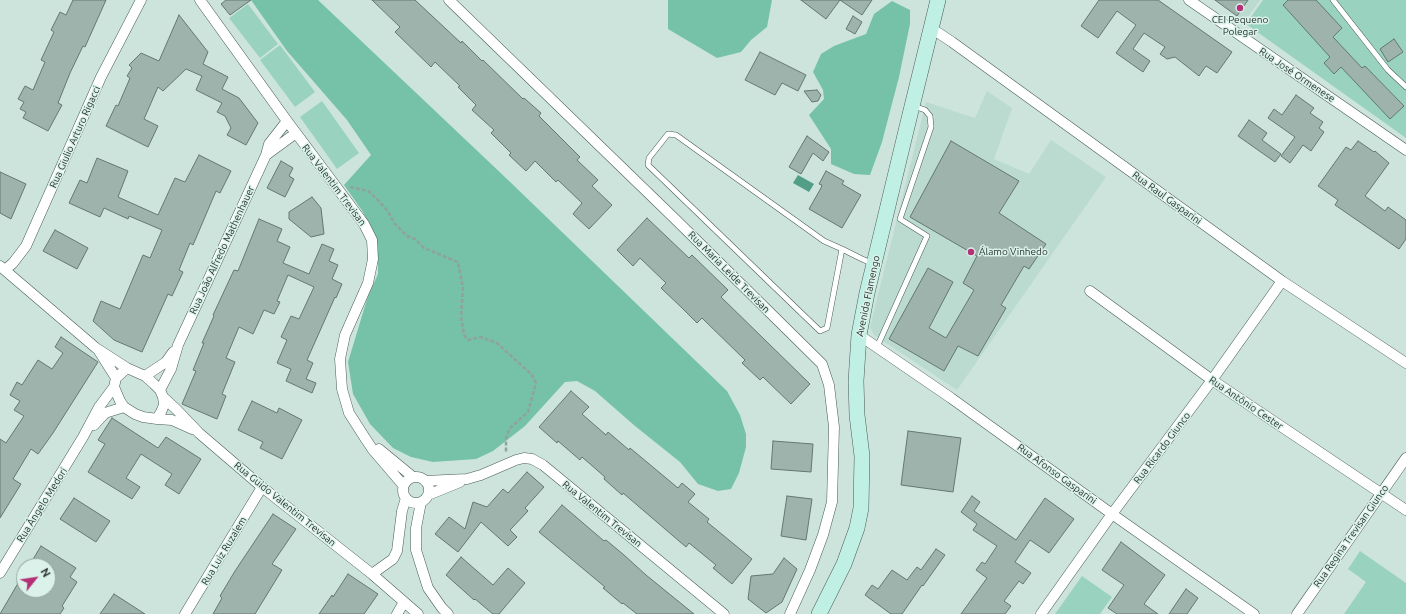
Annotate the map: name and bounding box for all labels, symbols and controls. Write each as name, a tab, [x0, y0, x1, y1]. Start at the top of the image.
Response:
marker: CEI Pequeno Polegar	[1235, 3, 1245, 13]
place label: CEI Pequeno Polegar	[1212, 14, 1268, 38]
street label: Rua José Ormenese	[1257, 45, 1337, 105]
street label: Rua Giulio Arturo Rigacci	[47, 84, 103, 190]
street label: Rua Valentim Trevisan	[299, 142, 369, 228]
street label: Rua Raul Gasparini	[1130, 169, 1204, 227]
street label: Rua João Alfredo Mathenhauer	[187, 184, 257, 316]
street label: Rua Maria Leide Trevisan	[686, 229, 772, 315]
place label: Álamo Vinhedo	[979, 246, 1048, 258]
marker: Álamo Vinhedo	[966, 247, 976, 257]
street label: Avenida Flamengo	[854, 254, 882, 338]
street label: Rua Antônio Cester	[1207, 374, 1285, 432]
street label: Rua Ricardo Giunco	[1131, 410, 1193, 486]
street label: Rua Afonso Gasparini	[1015, 441, 1099, 507]
street label: Rua Guido Valentim Trevisan	[232, 459, 338, 549]
street label: Rua Ângelo Medori	[14, 465, 70, 545]
street label: Rua Valentim Trevisan	[560, 478, 644, 550]
street label: Rua Regina Trevisan Giunco	[1311, 482, 1391, 590]
street label: Rua Luiz Ruzalem	[199, 515, 249, 587]
north arrow	[16, 558, 56, 598]
text: N	[38, 566, 53, 579]

